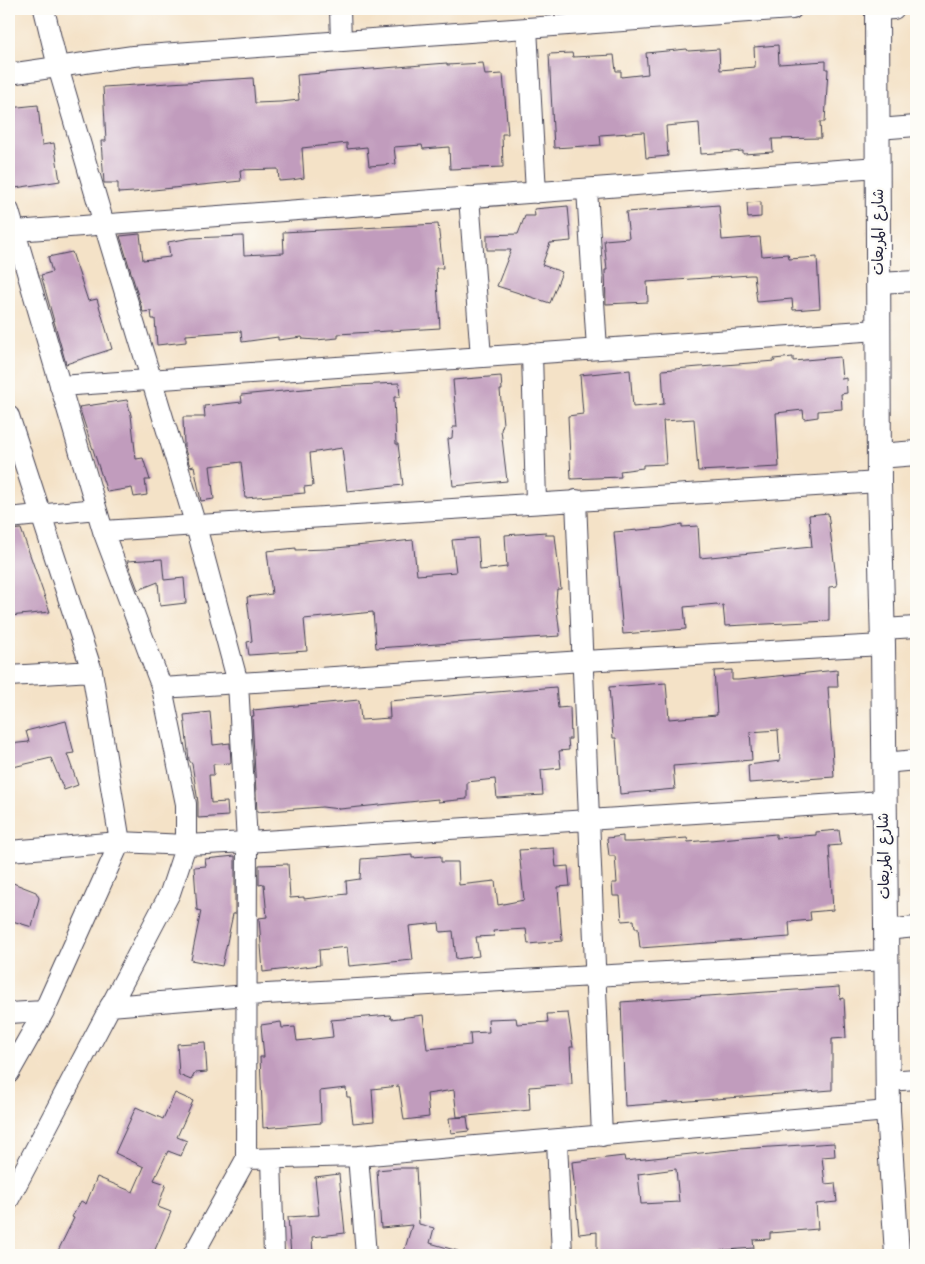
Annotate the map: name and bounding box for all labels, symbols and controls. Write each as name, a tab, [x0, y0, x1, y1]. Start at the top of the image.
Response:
street label: شارع المربعات	[868, 189, 889, 275]
street label: شارع المربعات	[873, 813, 895, 899]

